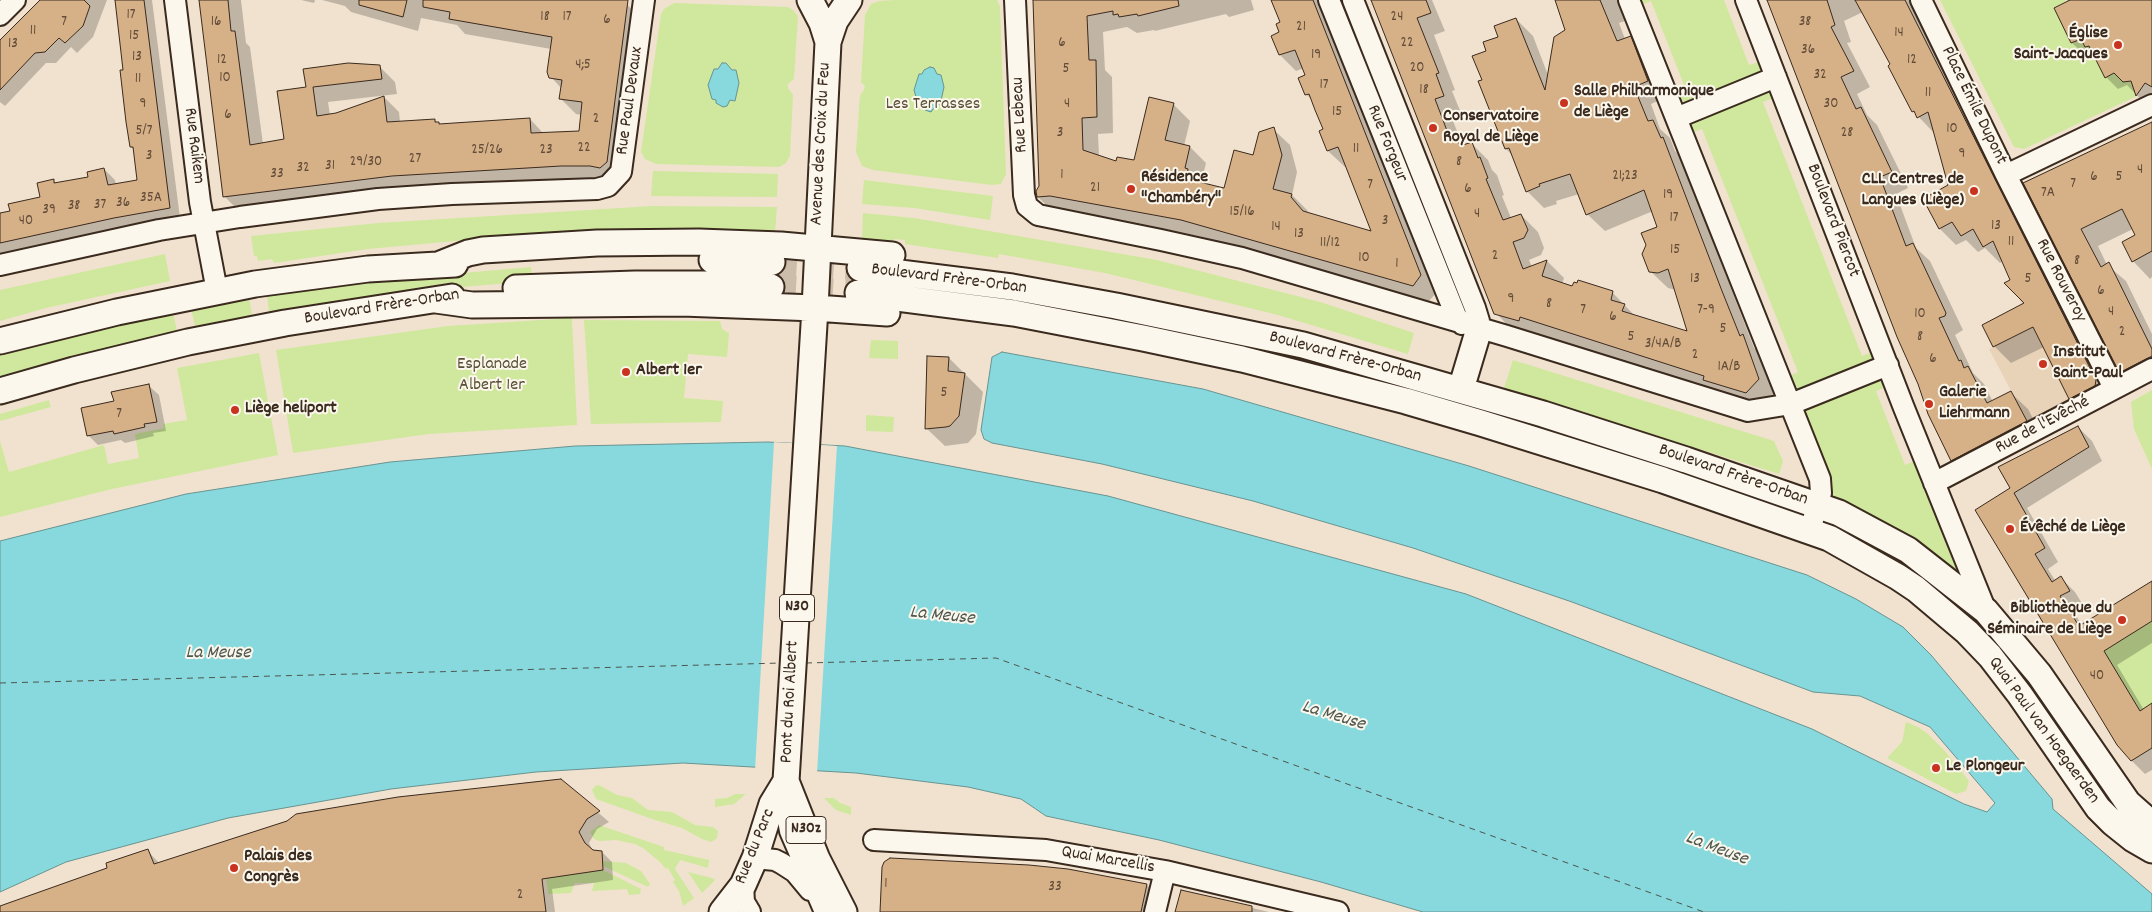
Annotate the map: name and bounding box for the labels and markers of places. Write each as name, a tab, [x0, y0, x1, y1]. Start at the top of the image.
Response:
place label: Église Saint-Jacques	[2014, 24, 2108, 66]
marker: Église Saint-Jacques	[2112, 39, 2124, 51]
place label: Salle Philharmonique de Liège	[1574, 82, 1714, 125]
marker: Salle Philharmonique de Liège	[1558, 97, 1570, 109]
place label: Conservatoire Royal de Liège	[1443, 107, 1539, 150]
marker: Conservatoire Royal de Liège	[1427, 122, 1439, 134]
place label: Résidence "Chambéry"	[1141, 168, 1221, 210]
place label: CLL Centres de Langues (Liège)	[1861, 170, 1964, 212]
marker: Résidence "Chambéry"	[1125, 183, 1137, 195]
marker: CLL Centres de Langues (Liège)	[1968, 185, 1980, 197]
place label: Institut Saint-Paul	[2053, 343, 2122, 386]
marker: Institut Saint-Paul	[2037, 358, 2049, 370]
place label: Albert 1er	[636, 361, 702, 383]
marker: Albert 1er	[620, 366, 632, 378]
place label: Galerie Liehrmann	[1939, 383, 2010, 426]
marker: Galerie Liehrmann	[1923, 398, 1935, 410]
place label: Liège heliport	[245, 399, 337, 421]
marker: Liège heliport	[229, 404, 241, 416]
place label: Évêché de Liège	[2020, 518, 2125, 540]
marker: Évêché de Liège	[2004, 523, 2016, 535]
place label: Bibliothèque du Séminaire de Liège	[1987, 599, 2112, 642]
marker: Bibliothèque du Séminaire de Liège	[2116, 614, 2128, 626]
place label: Le Plongeur	[1946, 757, 2024, 779]
marker: Le Plongeur	[1930, 762, 1942, 774]
place label: Palais des Congrès	[244, 847, 312, 890]
marker: Palais des Congrès	[228, 862, 240, 874]

